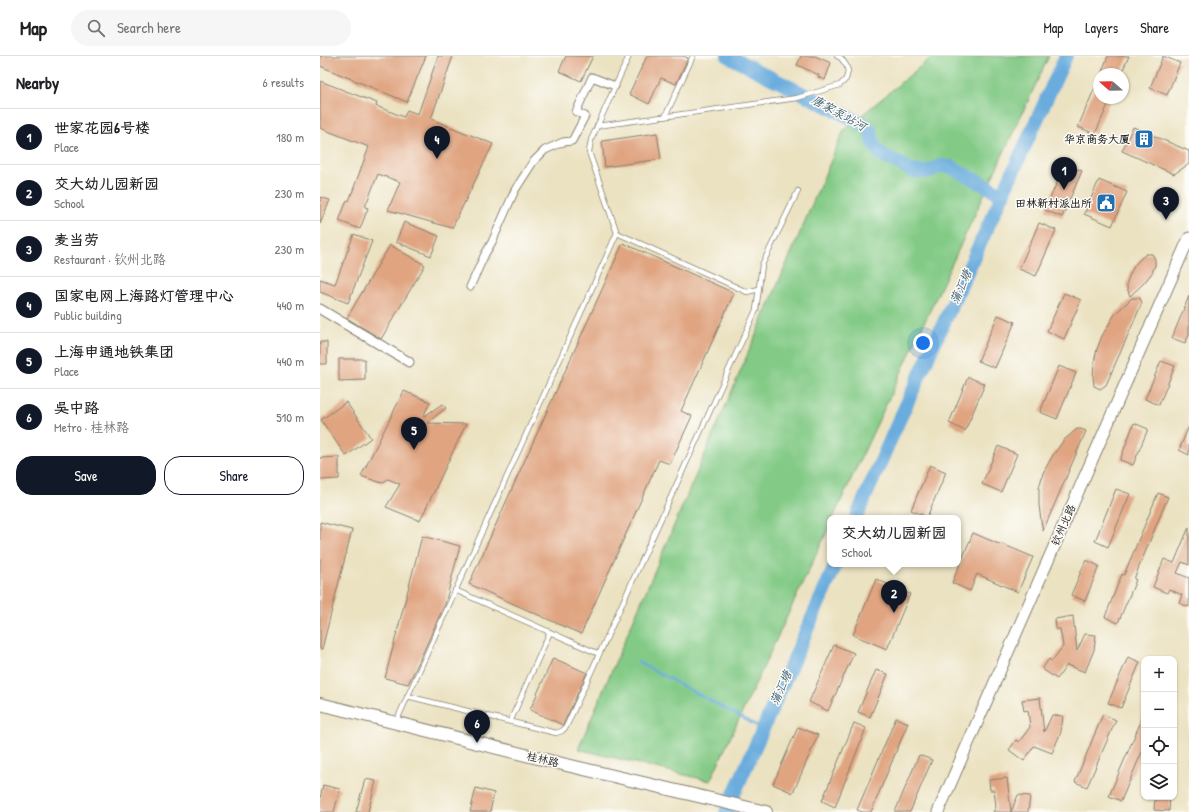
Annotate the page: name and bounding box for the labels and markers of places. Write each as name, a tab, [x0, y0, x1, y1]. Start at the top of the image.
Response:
pin: 4	[424, 126, 450, 159]
building icon: 华京商务大厦	[1133, 128, 1155, 150]
place label: 华京商务大厦	[1064, 132, 1130, 146]
pin: 1	[1051, 157, 1077, 190]
pin: 3	[1153, 187, 1179, 220]
public building icon: 田林新村派出所	[1095, 192, 1117, 214]
place label: 田林新村派出所	[1015, 196, 1092, 210]
pin: 5	[401, 417, 427, 450]
pin: 2	[881, 580, 907, 613]
pin: 6	[464, 710, 490, 743]

